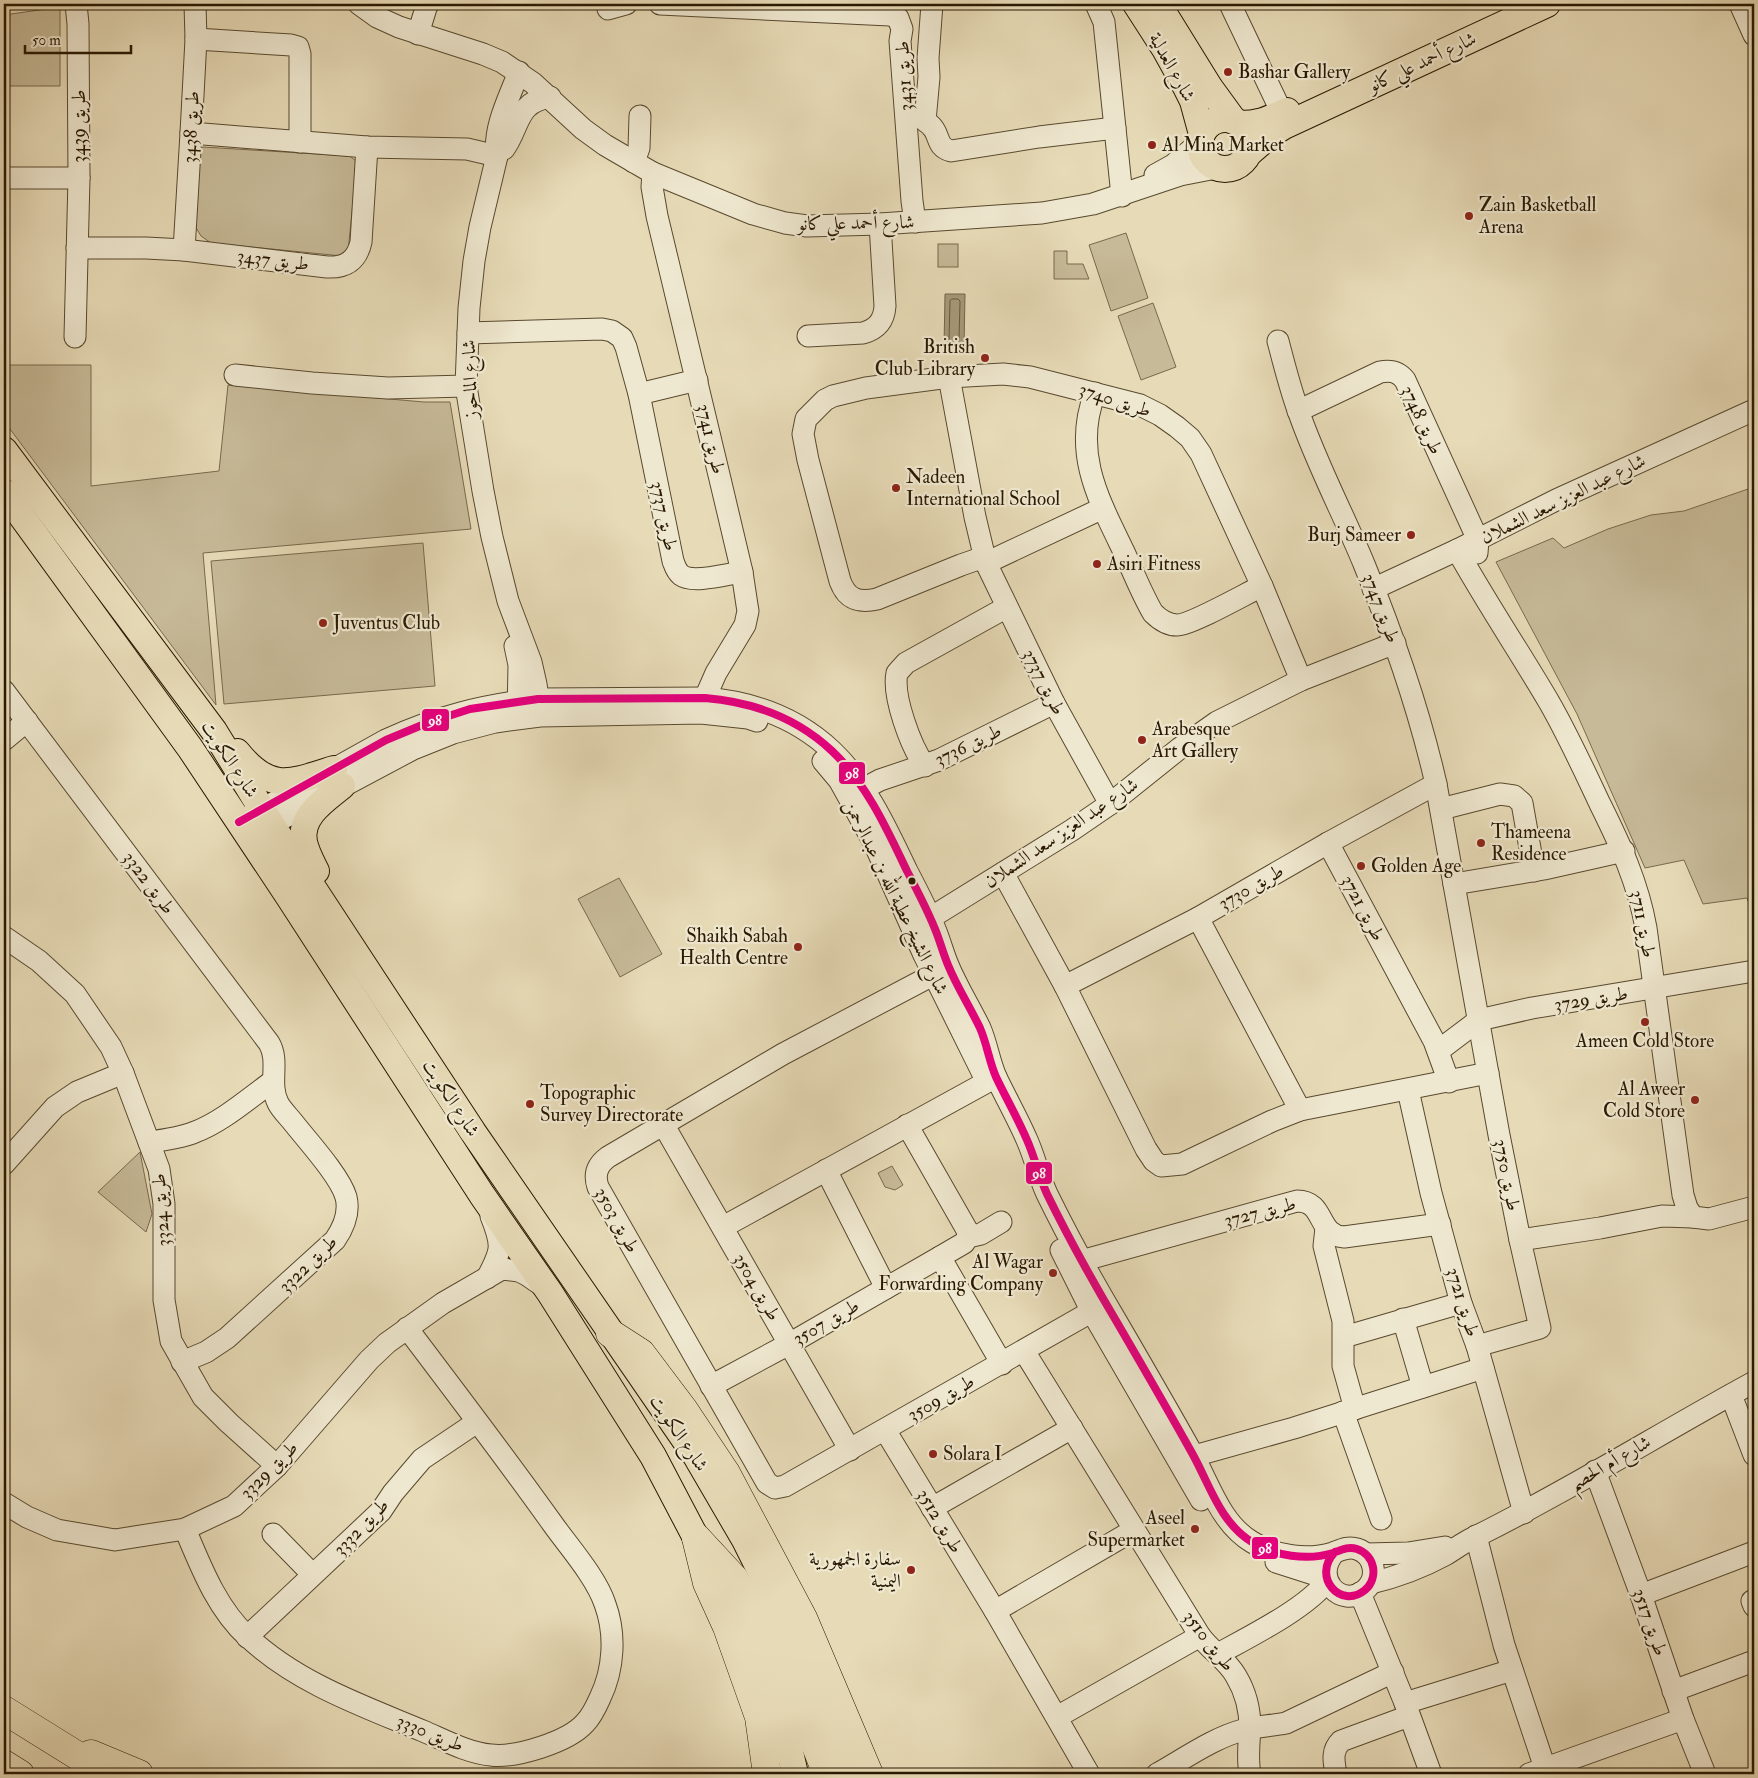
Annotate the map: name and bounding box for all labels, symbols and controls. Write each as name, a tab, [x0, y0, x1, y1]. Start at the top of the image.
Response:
scale bar	[25, 22, 131, 54]
street label: شارع أحمد علي كانو	[1362, 25, 1483, 104]
street label: شارع العدلية	[1141, 28, 1201, 107]
text: 50 m	[32, 31, 61, 50]
street label: طريق 3431	[890, 40, 918, 112]
place label: Bashar Gallery	[1238, 60, 1351, 84]
marker: Bashar Gallery	[1222, 66, 1234, 78]
street label: طريق 3439	[67, 89, 91, 163]
street label: طريق 3438	[177, 90, 205, 164]
place label: Al Mina Market	[1161, 133, 1284, 157]
marker: Al Mina Market	[1146, 139, 1158, 151]
place label: Zain Basketball Arena	[1478, 193, 1597, 239]
street label: شارع أحمد علي كانو	[795, 209, 915, 242]
marker: Zain Basketball Arena	[1463, 210, 1475, 222]
street label: طريق 3437	[236, 244, 310, 276]
place label: British Club Library	[875, 335, 976, 381]
street label: شارع الماحوز	[457, 339, 486, 421]
marker: British Club Library	[979, 352, 991, 364]
street label: طريق 3740	[1076, 377, 1154, 423]
street label: طريق 3748	[1396, 382, 1448, 458]
street label: طريق 3741	[691, 402, 731, 476]
street label: شارع عبد العزيز سعد الشملان	[1476, 449, 1651, 552]
place label: Nadeen International School	[906, 465, 1060, 511]
street label: طريق 3737	[645, 479, 683, 553]
marker: Nadeen International School	[890, 482, 902, 494]
place label: Burj Sameer	[1307, 523, 1401, 547]
marker: Burj Sameer	[1405, 529, 1417, 541]
place label: Asiri Fitness	[1106, 552, 1200, 576]
marker: Asiri Fitness	[1091, 558, 1103, 570]
street label: طريق 3747	[1357, 570, 1405, 646]
place label: Juventus Club	[332, 611, 440, 635]
marker: Juventus Club	[317, 617, 329, 629]
street label: طريق 3737	[1017, 645, 1071, 719]
line badge: 98	[421, 708, 450, 732]
text: 98	[426, 712, 442, 729]
street label: شارع الكويت	[194, 716, 264, 804]
place label: Arabesque Art Gallery	[1151, 717, 1239, 763]
street label: طريق 3736	[931, 719, 1005, 771]
marker: Arabesque Art Gallery	[1136, 734, 1148, 746]
line badge: 98	[838, 761, 866, 785]
text: 98	[843, 765, 859, 782]
street label: شارع عبد العزيز سعد الشملان	[979, 772, 1144, 896]
street label: شارع الشيخ عطية الله بن عبدالرحمن	[834, 794, 956, 1000]
place label: Thameena Residence	[1491, 820, 1571, 866]
marker: Thameena Residence	[1475, 837, 1487, 849]
street label: طريق 3322	[118, 847, 180, 919]
place label: Golden Age	[1371, 854, 1461, 878]
street label: طريق 3730	[1214, 859, 1288, 915]
marker: Golden Age	[1355, 860, 1367, 872]
street label: طريق 3721	[1336, 871, 1390, 945]
unlabelled marker	[907, 876, 917, 886]
street label: طريق 3711	[1625, 888, 1661, 960]
place label: Shaikh Sabah Health Centre	[679, 924, 788, 970]
marker: Shaikh Sabah Health Centre	[792, 941, 804, 953]
street label: طريق 3729	[1553, 981, 1629, 1017]
marker: Ameen Cold Store	[1639, 1016, 1651, 1028]
place label: Ameen Cold Store	[1575, 1029, 1714, 1053]
street label: شارع الكويت	[415, 1055, 485, 1143]
place label: Al Aweer Cold Store	[1603, 1077, 1685, 1123]
place label: Topographic Survey Directorate	[540, 1081, 683, 1127]
marker: Al Aweer Cold Store	[1689, 1094, 1701, 1106]
marker: Topographic Survey Directorate	[524, 1098, 536, 1110]
street label: طريق 3750	[1488, 1137, 1526, 1213]
line badge: 98	[1025, 1161, 1053, 1185]
text: 98	[1030, 1165, 1046, 1182]
street label: طريق 3324	[146, 1173, 176, 1247]
street label: طريق 3503	[589, 1183, 645, 1257]
street label: طريق 3727	[1222, 1192, 1298, 1232]
street label: طريق 3322	[274, 1230, 342, 1298]
street label: طريق 3504	[728, 1249, 786, 1325]
place label: Al Wagar Forwarding Company	[878, 1250, 1044, 1297]
street label: طريق 3721	[1441, 1264, 1485, 1340]
marker: Al Wagar Forwarding Company	[1047, 1267, 1059, 1279]
street label: طريق 3507	[789, 1293, 863, 1351]
street label: طريق 3509	[903, 1369, 979, 1427]
street label: شارع الكويت	[642, 1390, 713, 1478]
street label: شارع أم الحصم	[1564, 1429, 1659, 1502]
street label: طريق 3329	[235, 1436, 303, 1504]
place label: Solara I	[943, 1442, 1002, 1466]
marker: Solara I	[927, 1448, 939, 1460]
street label: طريق 3512	[911, 1484, 969, 1558]
street label: طريق 3332	[328, 1493, 394, 1561]
place label: Aseel Supermarket	[1088, 1506, 1185, 1553]
marker: Aseel Supermarket	[1189, 1523, 1201, 1535]
line badge: 98	[1251, 1536, 1279, 1560]
text: 98	[1256, 1540, 1272, 1557]
place label: سفارة الجمهورية اليمنية	[809, 1547, 901, 1593]
marker: سفارة الجمهورية اليمنية	[905, 1564, 917, 1576]
street label: طريق 3517	[1627, 1585, 1673, 1659]
street label: طريق 3510	[1178, 1606, 1240, 1676]
street label: طريق 3330	[393, 1709, 467, 1757]

